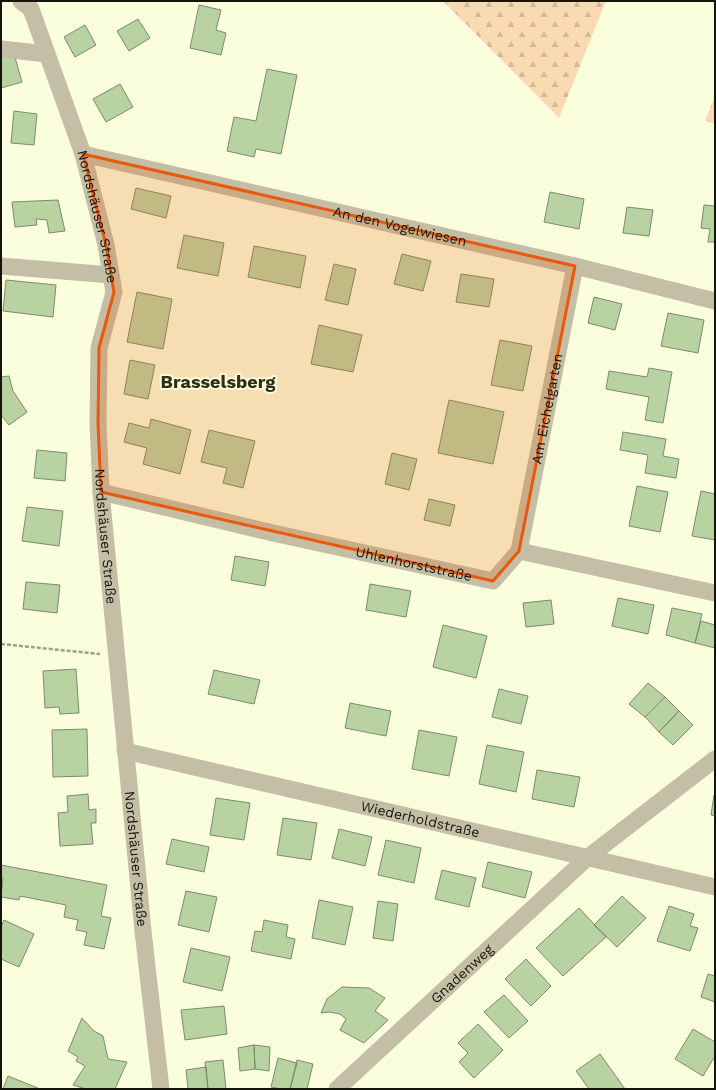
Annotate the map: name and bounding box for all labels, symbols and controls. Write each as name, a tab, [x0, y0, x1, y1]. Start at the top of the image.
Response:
street label: Nordshäuser Straße	[74, 148, 120, 284]
street label: An den Vogelwiesen	[332, 203, 468, 249]
street label: Am Eichelgarten	[528, 352, 566, 465]
district label: Brasselsberg	[161, 371, 276, 392]
street label: Nordshäuser Straße	[92, 468, 120, 605]
street label: Uhlenhorststraße	[354, 543, 474, 584]
street label: Nordshäuser Straße	[122, 790, 151, 927]
street label: Wiederholdstraße	[359, 798, 481, 840]
street label: Gnadenweg	[427, 941, 497, 1006]

